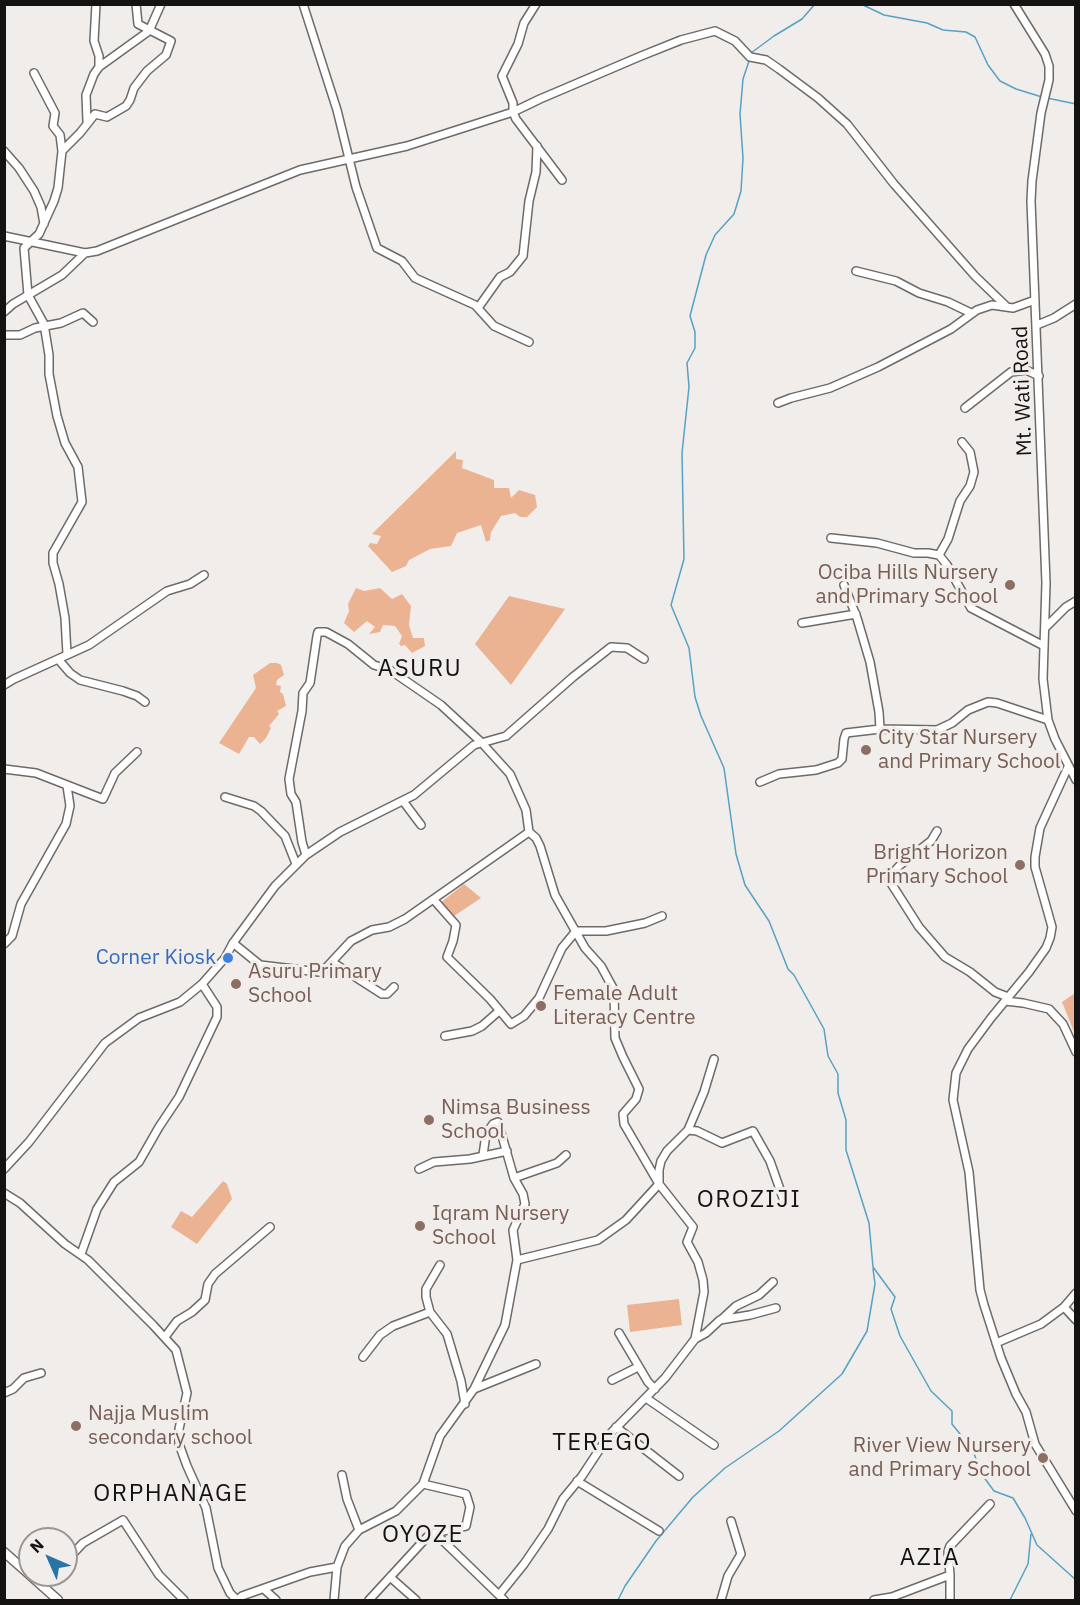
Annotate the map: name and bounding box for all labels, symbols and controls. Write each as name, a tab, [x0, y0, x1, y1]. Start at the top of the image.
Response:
street label: Mt. Wati Road	[1008, 325, 1038, 457]
place label: Ociba Hills Nursery and Primary School	[815, 560, 998, 610]
marker: Ociba Hills Nursery and Primary School	[1003, 578, 1017, 592]
district label: ASURU	[378, 655, 462, 683]
place label: City Star Nursery and Primary School	[878, 725, 1061, 775]
marker: City Star Nursery and Primary School	[859, 743, 873, 757]
place label: Bright Horizon Primary School	[866, 840, 1008, 890]
marker: Bright Horizon Primary School	[1013, 858, 1027, 872]
place label: Corner Kiosk	[96, 945, 216, 971]
marker: Corner Kiosk	[221, 951, 235, 965]
place label: Asuru Primary School	[248, 959, 382, 1009]
marker: Asuru Primary School	[229, 977, 243, 991]
place label: Female Adult Literacy Centre	[553, 981, 695, 1031]
marker: Female Adult Literacy Centre	[534, 999, 548, 1013]
place label: Nimsa Business School	[441, 1095, 591, 1145]
marker: Nimsa Business School	[422, 1113, 436, 1127]
district label: OROZIJI	[697, 1186, 801, 1214]
place label: Iqram Nursery School	[432, 1201, 569, 1251]
marker: Iqram Nursery School	[413, 1219, 427, 1233]
place label: Najja Muslim secondary school	[88, 1401, 253, 1451]
marker: Najja Muslim secondary school	[69, 1419, 83, 1433]
district label: TEREGO	[552, 1429, 652, 1457]
place label: River View Nursery and Primary School	[848, 1433, 1031, 1483]
marker: River View Nursery and Primary School	[1036, 1451, 1050, 1465]
district label: ORPHANAGE	[93, 1480, 249, 1508]
district label: OYOZE	[382, 1521, 464, 1549]
north arrow	[18, 1527, 78, 1587]
text: N	[26, 1535, 48, 1557]
district label: AZIA	[900, 1544, 960, 1572]

